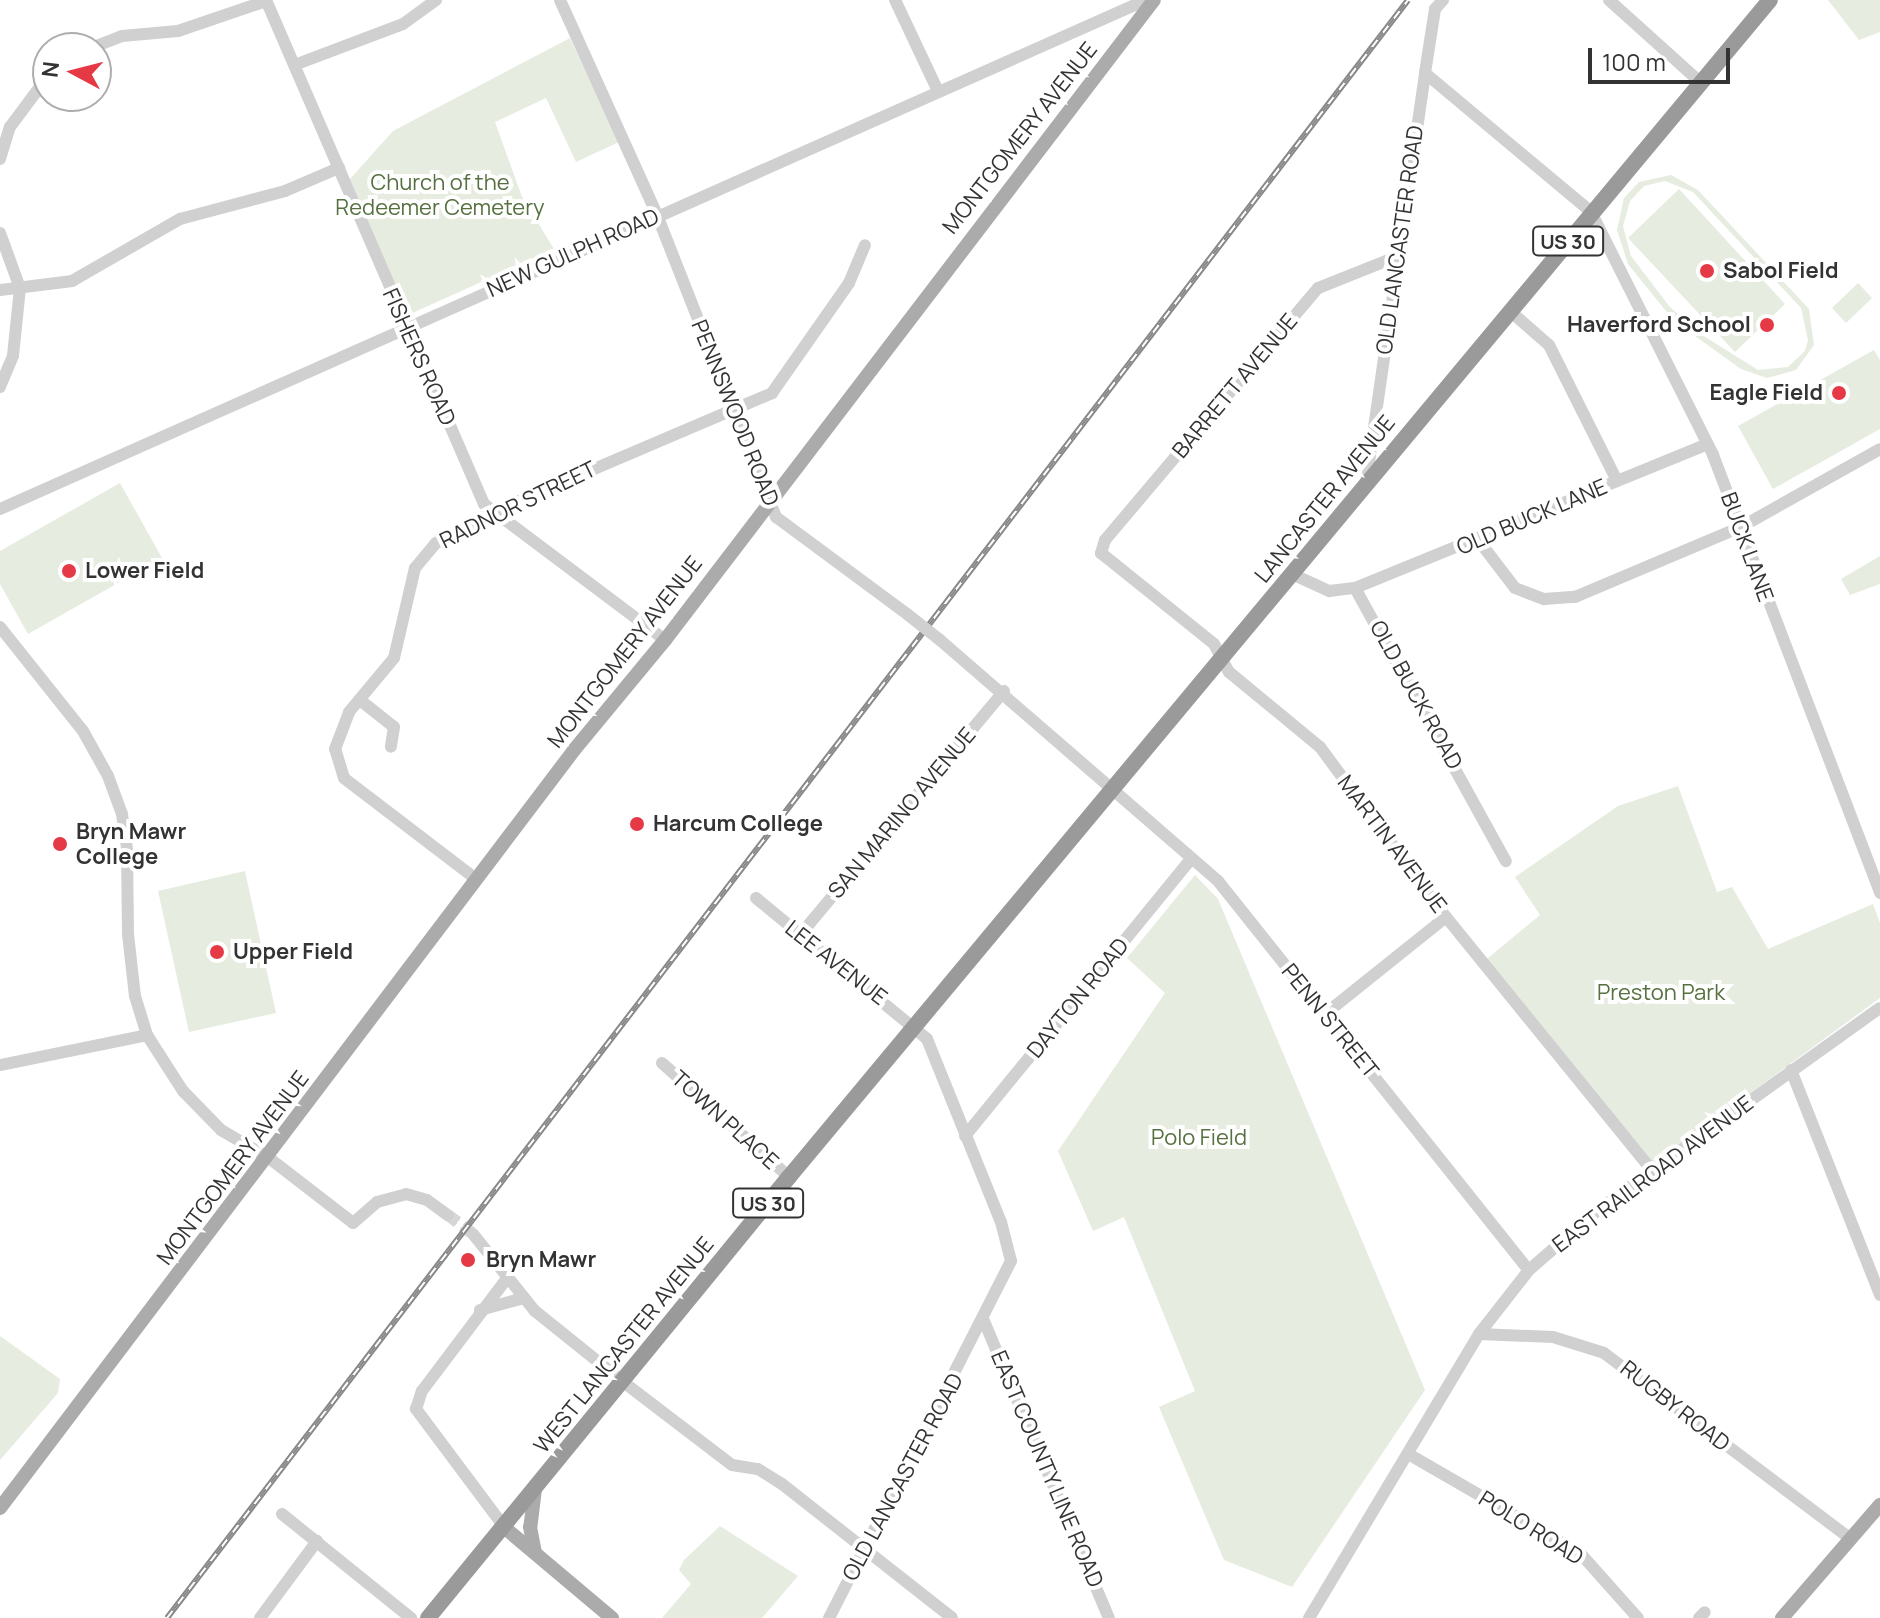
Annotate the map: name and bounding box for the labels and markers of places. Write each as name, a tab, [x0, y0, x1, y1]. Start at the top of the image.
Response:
place label: Sabol Field	[1723, 258, 1839, 284]
marker: Sabol Field	[1698, 262, 1716, 280]
place label: Haverford School	[1567, 312, 1751, 338]
marker: Haverford School	[1758, 316, 1776, 334]
place label: Eagle Field	[1709, 380, 1823, 406]
marker: Eagle Field	[1830, 384, 1848, 402]
place label: Lower Field	[85, 558, 204, 584]
marker: Lower Field	[60, 562, 78, 580]
place label: Harcum College	[653, 811, 823, 837]
marker: Harcum College	[628, 815, 646, 833]
place label: Bryn Mawr College	[76, 818, 186, 870]
marker: Bryn Mawr College	[51, 835, 69, 853]
place label: Upper Field	[233, 939, 353, 965]
marker: Upper Field	[208, 943, 226, 961]
place label: Bryn Mawr	[486, 1247, 596, 1273]
marker: Bryn Mawr	[457, 1249, 479, 1271]

